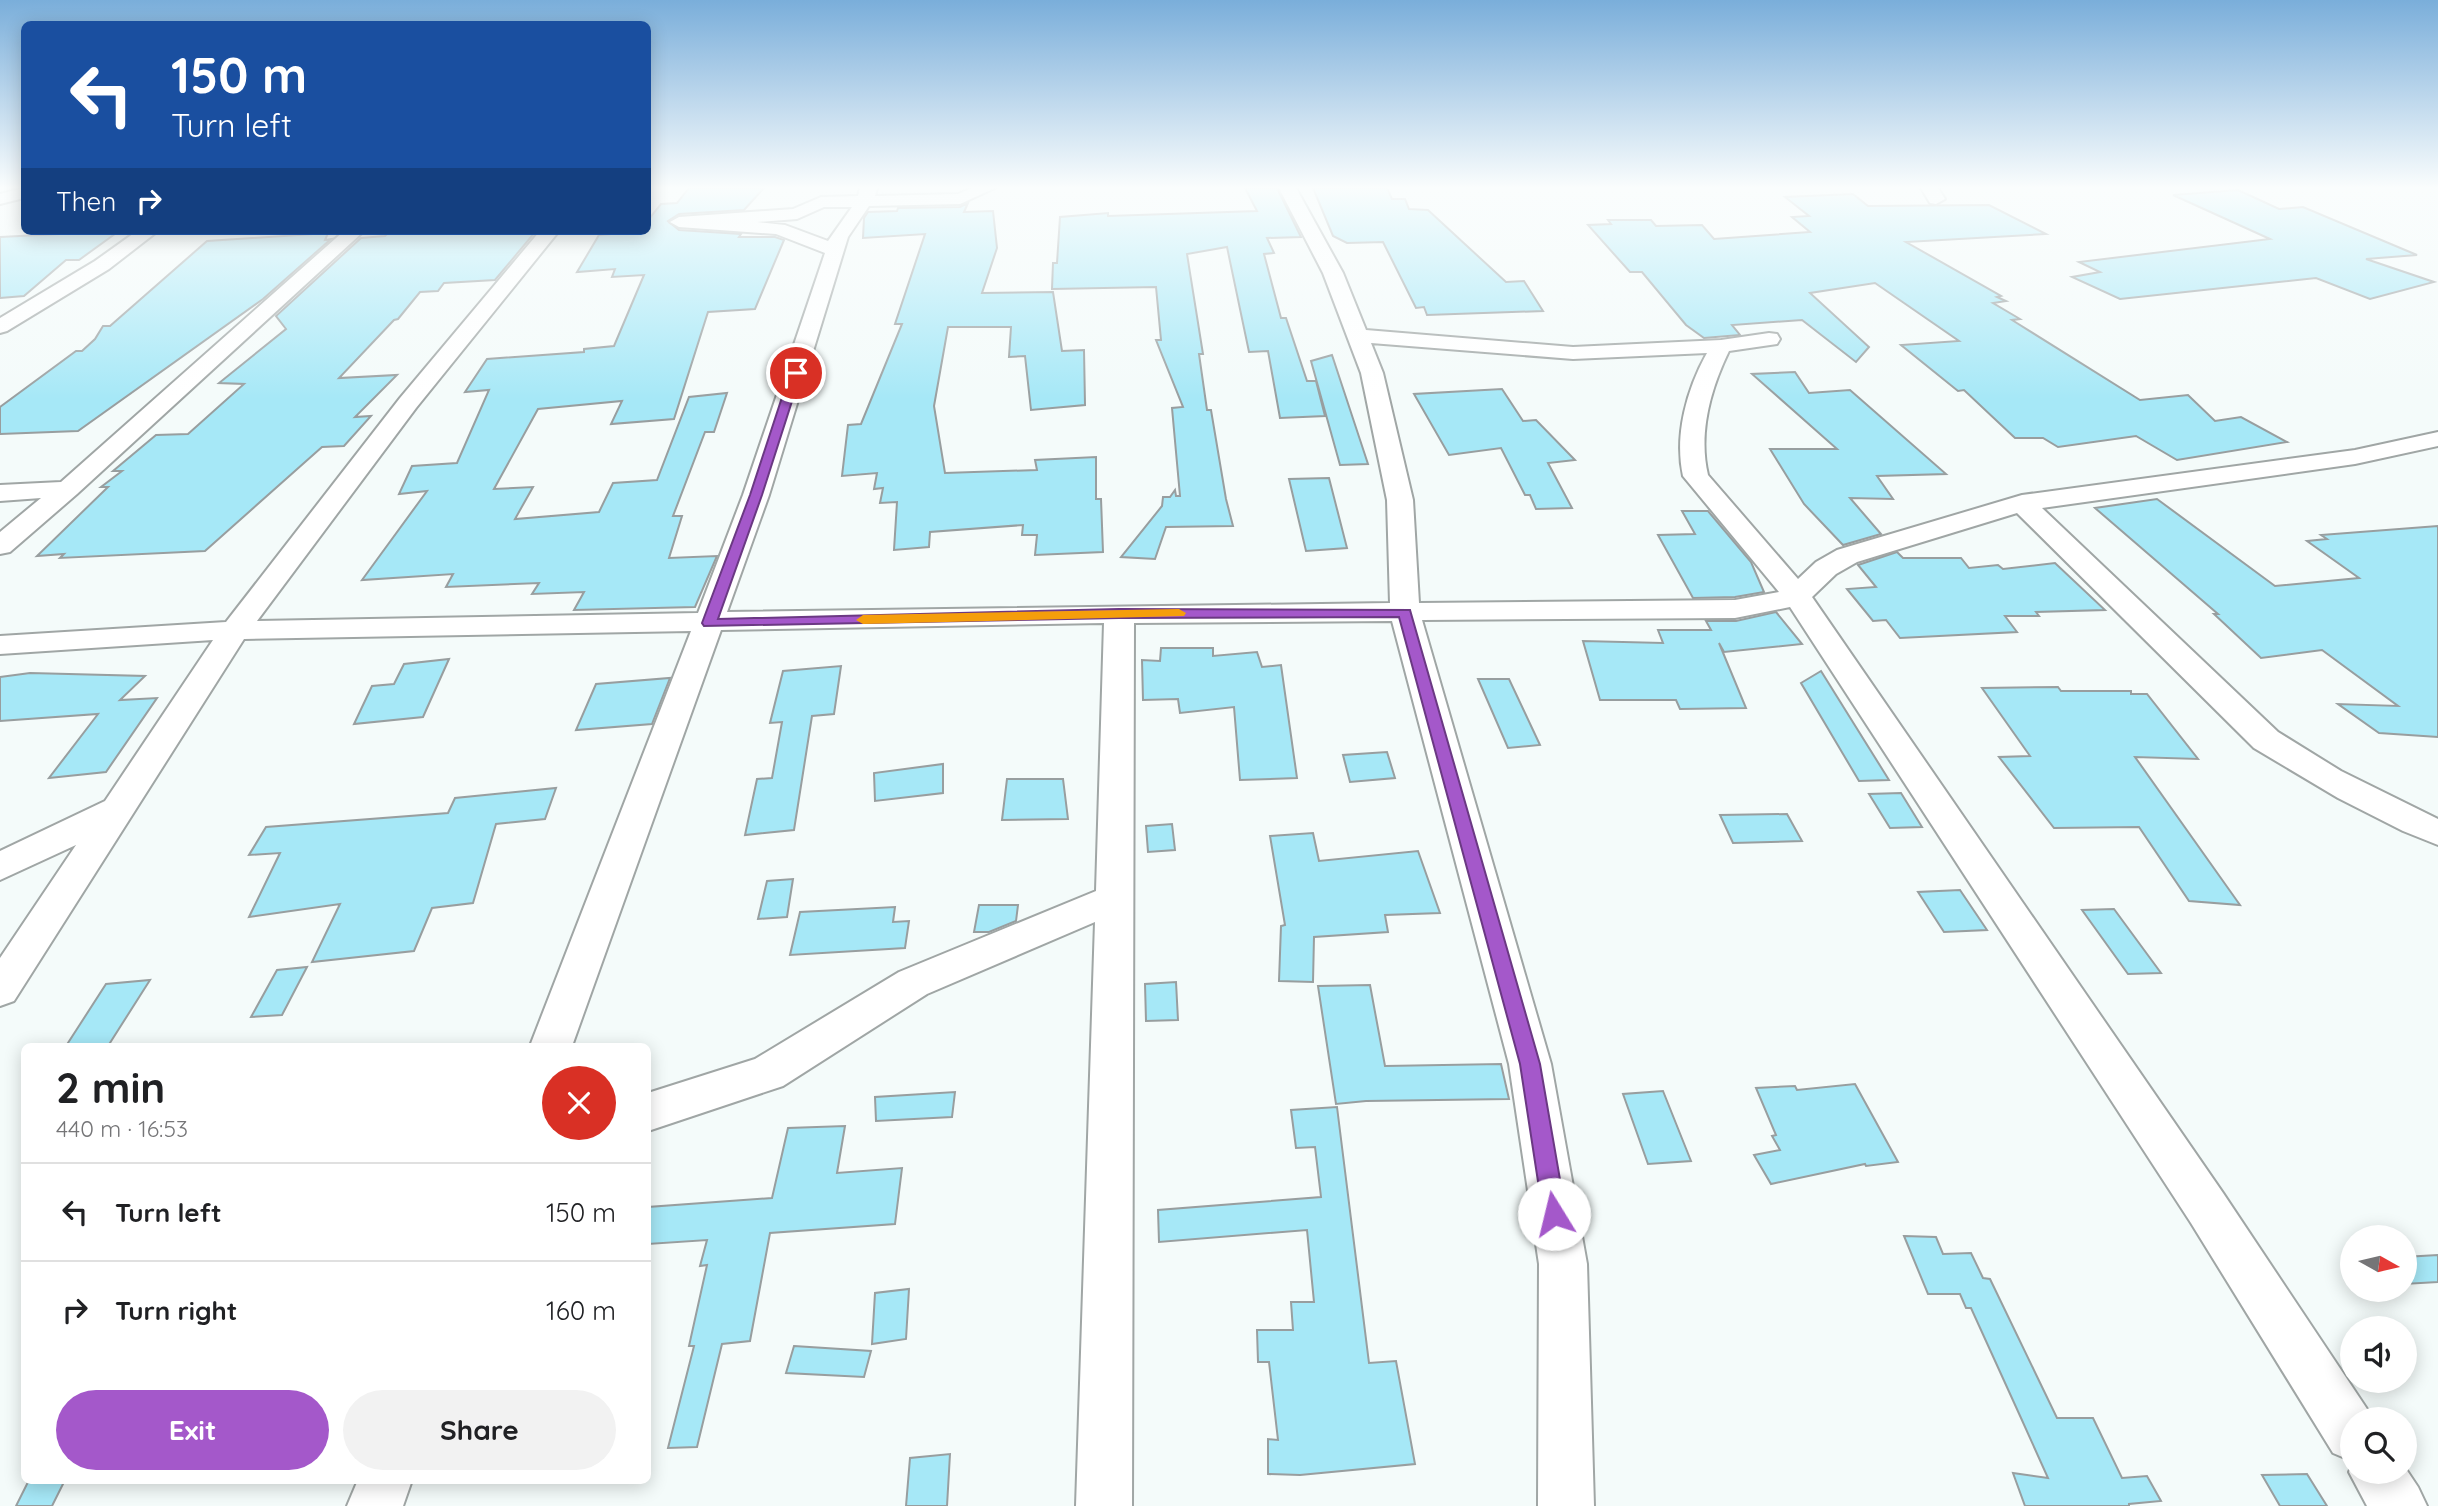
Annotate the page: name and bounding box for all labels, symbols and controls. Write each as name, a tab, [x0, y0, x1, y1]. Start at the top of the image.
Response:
text: 150 m	[171, 44, 307, 105]
icon: left	[56, 49, 147, 140]
text: Turn left	[171, 105, 292, 145]
icon: right	[130, 182, 168, 220]
text: Then	[56, 185, 116, 218]
pin	[766, 343, 826, 403]
icon: arrive	[777, 354, 815, 392]
text: 2 min	[56, 1061, 165, 1114]
button: close	[542, 1066, 616, 1140]
text: 440 m · 16:53	[56, 1114, 188, 1143]
position arrow	[1517, 1177, 1591, 1251]
icon: left	[56, 1193, 94, 1231]
text: Turn left	[115, 1196, 222, 1229]
text: 150 m	[546, 1196, 616, 1229]
north arrow	[2340, 1225, 2417, 1302]
map controls	[2340, 1225, 2417, 1484]
icon: right	[56, 1291, 94, 1329]
text: Turn right	[115, 1294, 237, 1327]
text: 160 m	[546, 1294, 616, 1327]
button: sound	[2340, 1316, 2417, 1393]
button: Exit	[56, 1390, 329, 1470]
button: Share	[343, 1390, 616, 1470]
button: search	[2340, 1407, 2417, 1484]

